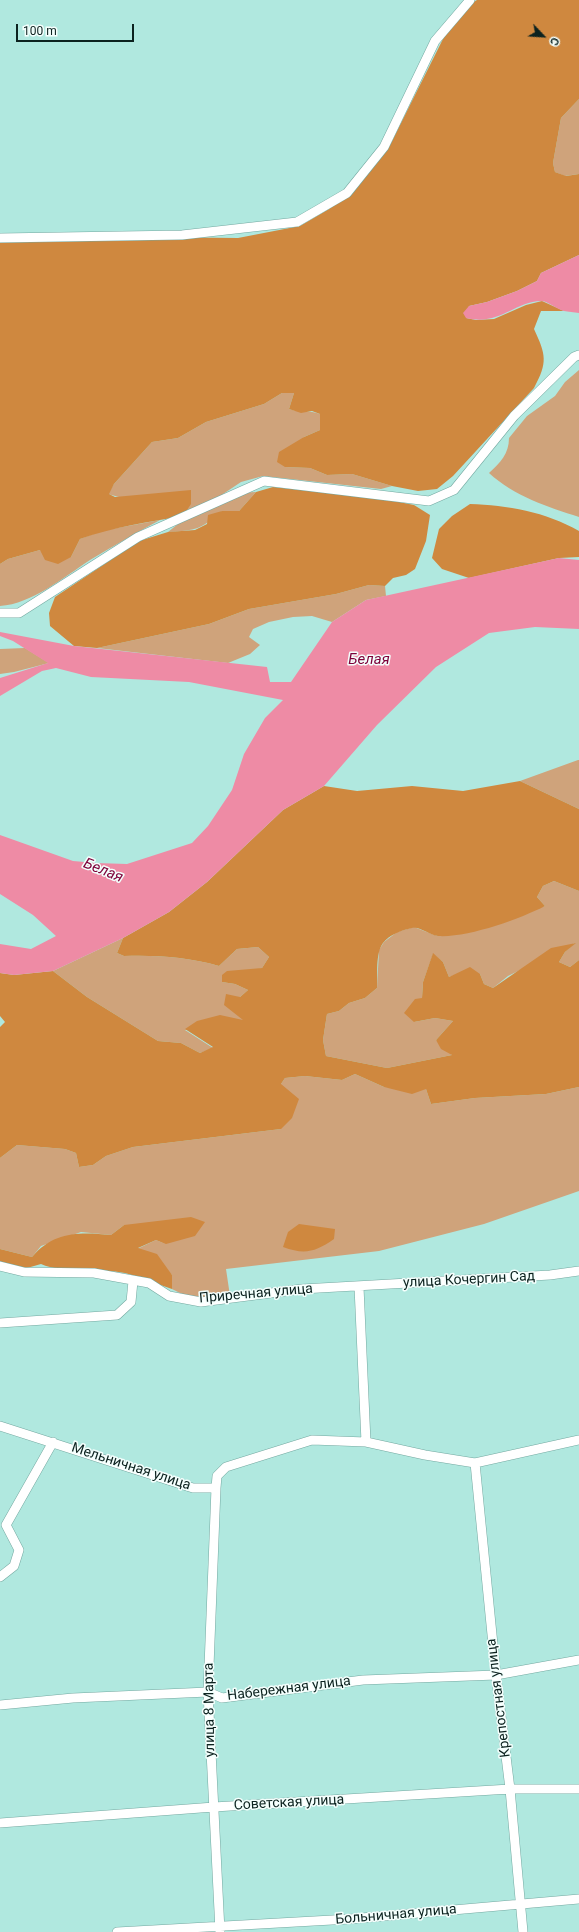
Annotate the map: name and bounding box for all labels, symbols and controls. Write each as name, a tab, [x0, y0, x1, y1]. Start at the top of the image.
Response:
scale bar	[18, 16, 136, 42]
north arrow	[523, 16, 563, 56]
text: 100 m	[23, 24, 57, 38]
text: С	[547, 35, 562, 47]
water label: Белая	[348, 651, 390, 669]
water label: Белая	[80, 855, 126, 887]
street label: улица Кочергин Сад	[403, 1268, 535, 1292]
street label: Приречная улица	[198, 1281, 314, 1307]
street label: Мельничная улица	[69, 1440, 193, 1494]
street label: Крепостная улица	[483, 1638, 515, 1758]
street label: улица 8 Марта	[201, 1663, 219, 1757]
street label: Набережная улица	[226, 1673, 352, 1705]
street label: Советская улица	[233, 1792, 345, 1814]
street label: Больничная улица	[335, 1901, 457, 1929]

